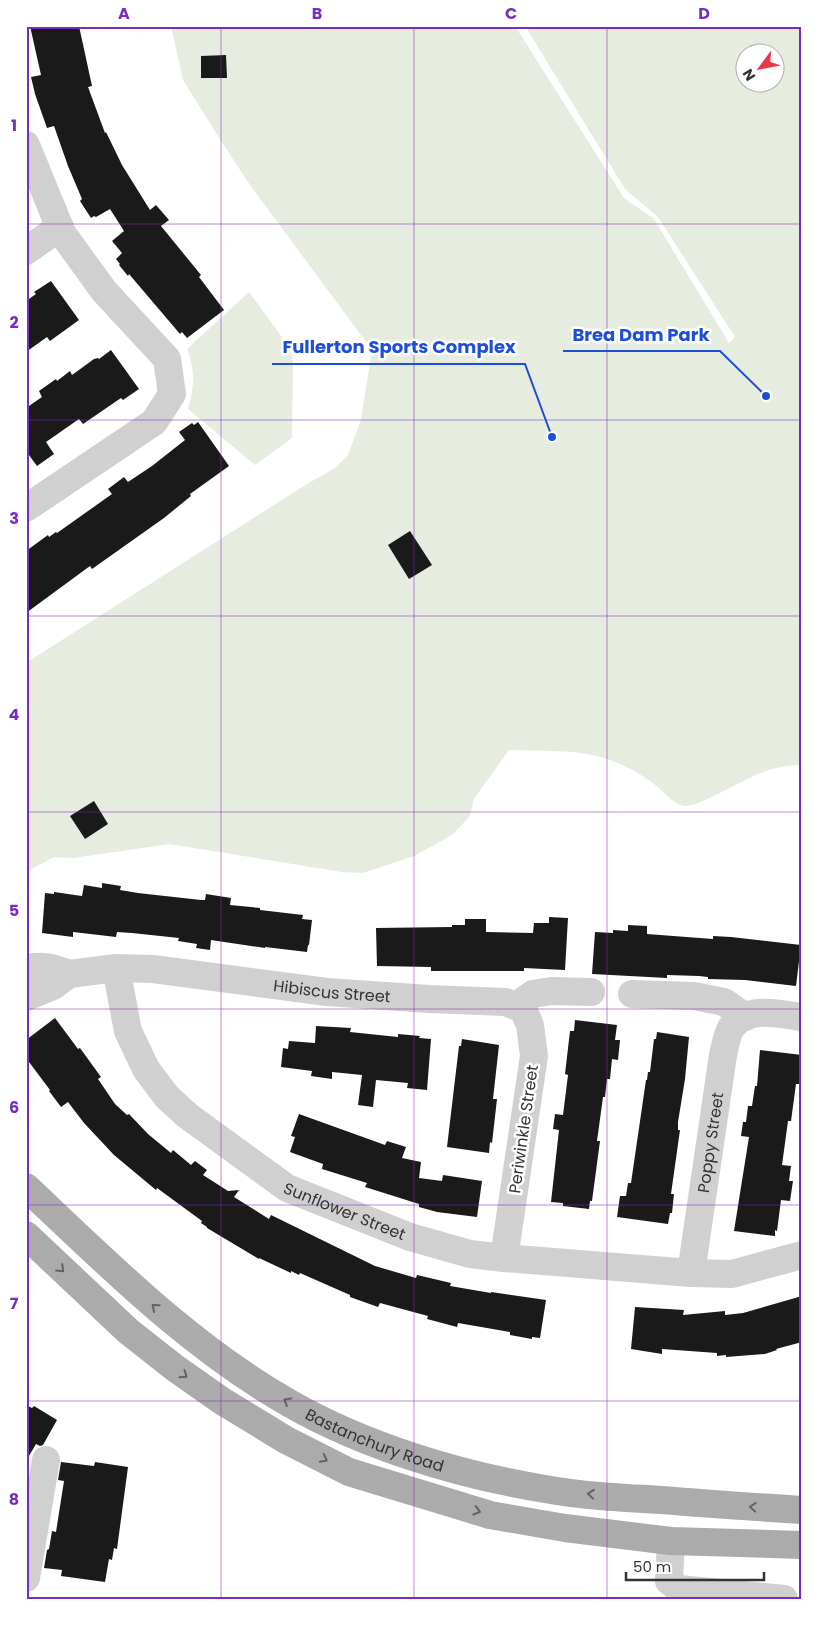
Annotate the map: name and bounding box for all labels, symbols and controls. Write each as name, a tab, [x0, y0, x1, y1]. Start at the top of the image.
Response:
text: A	[118, 2, 130, 25]
text: B	[312, 2, 322, 25]
text: C	[505, 2, 517, 25]
text: D	[698, 2, 710, 25]
north arrow	[736, 42, 786, 92]
text: N	[738, 65, 760, 85]
text: 1	[11, 114, 17, 137]
text: 2	[9, 311, 19, 334]
callout: Brea Dam Park	[563, 318, 720, 351]
text: Brea Dam Park	[572, 322, 710, 347]
callout: Fullerton Sports Complex	[272, 331, 525, 364]
text: Fullerton Sports Complex	[282, 334, 516, 359]
text: 3	[9, 507, 19, 530]
text: 4	[9, 703, 20, 726]
text: 5	[9, 899, 19, 922]
street label: Hibiscus Street	[272, 974, 392, 1008]
street label: Periwinkle Street	[503, 1063, 544, 1195]
street label: Poppy Street	[692, 1090, 729, 1194]
text: 6	[9, 1096, 19, 1119]
street label: Sunflower Street	[280, 1177, 409, 1246]
one-way arrow	[56, 1263, 65, 1272]
text: 7	[10, 1292, 19, 1315]
one-way arrow	[152, 1304, 161, 1313]
one-way arrow	[179, 1369, 188, 1378]
one-way arrow	[284, 1398, 293, 1408]
street label: Bastanchury Road	[301, 1403, 447, 1478]
one-way arrow	[318, 1453, 327, 1463]
text: 8	[9, 1488, 19, 1511]
one-way arrow	[587, 1489, 595, 1500]
one-way arrow	[749, 1501, 757, 1512]
one-way arrow	[473, 1505, 481, 1516]
scale bar	[626, 1550, 763, 1582]
text: 50 m	[633, 1556, 671, 1577]

